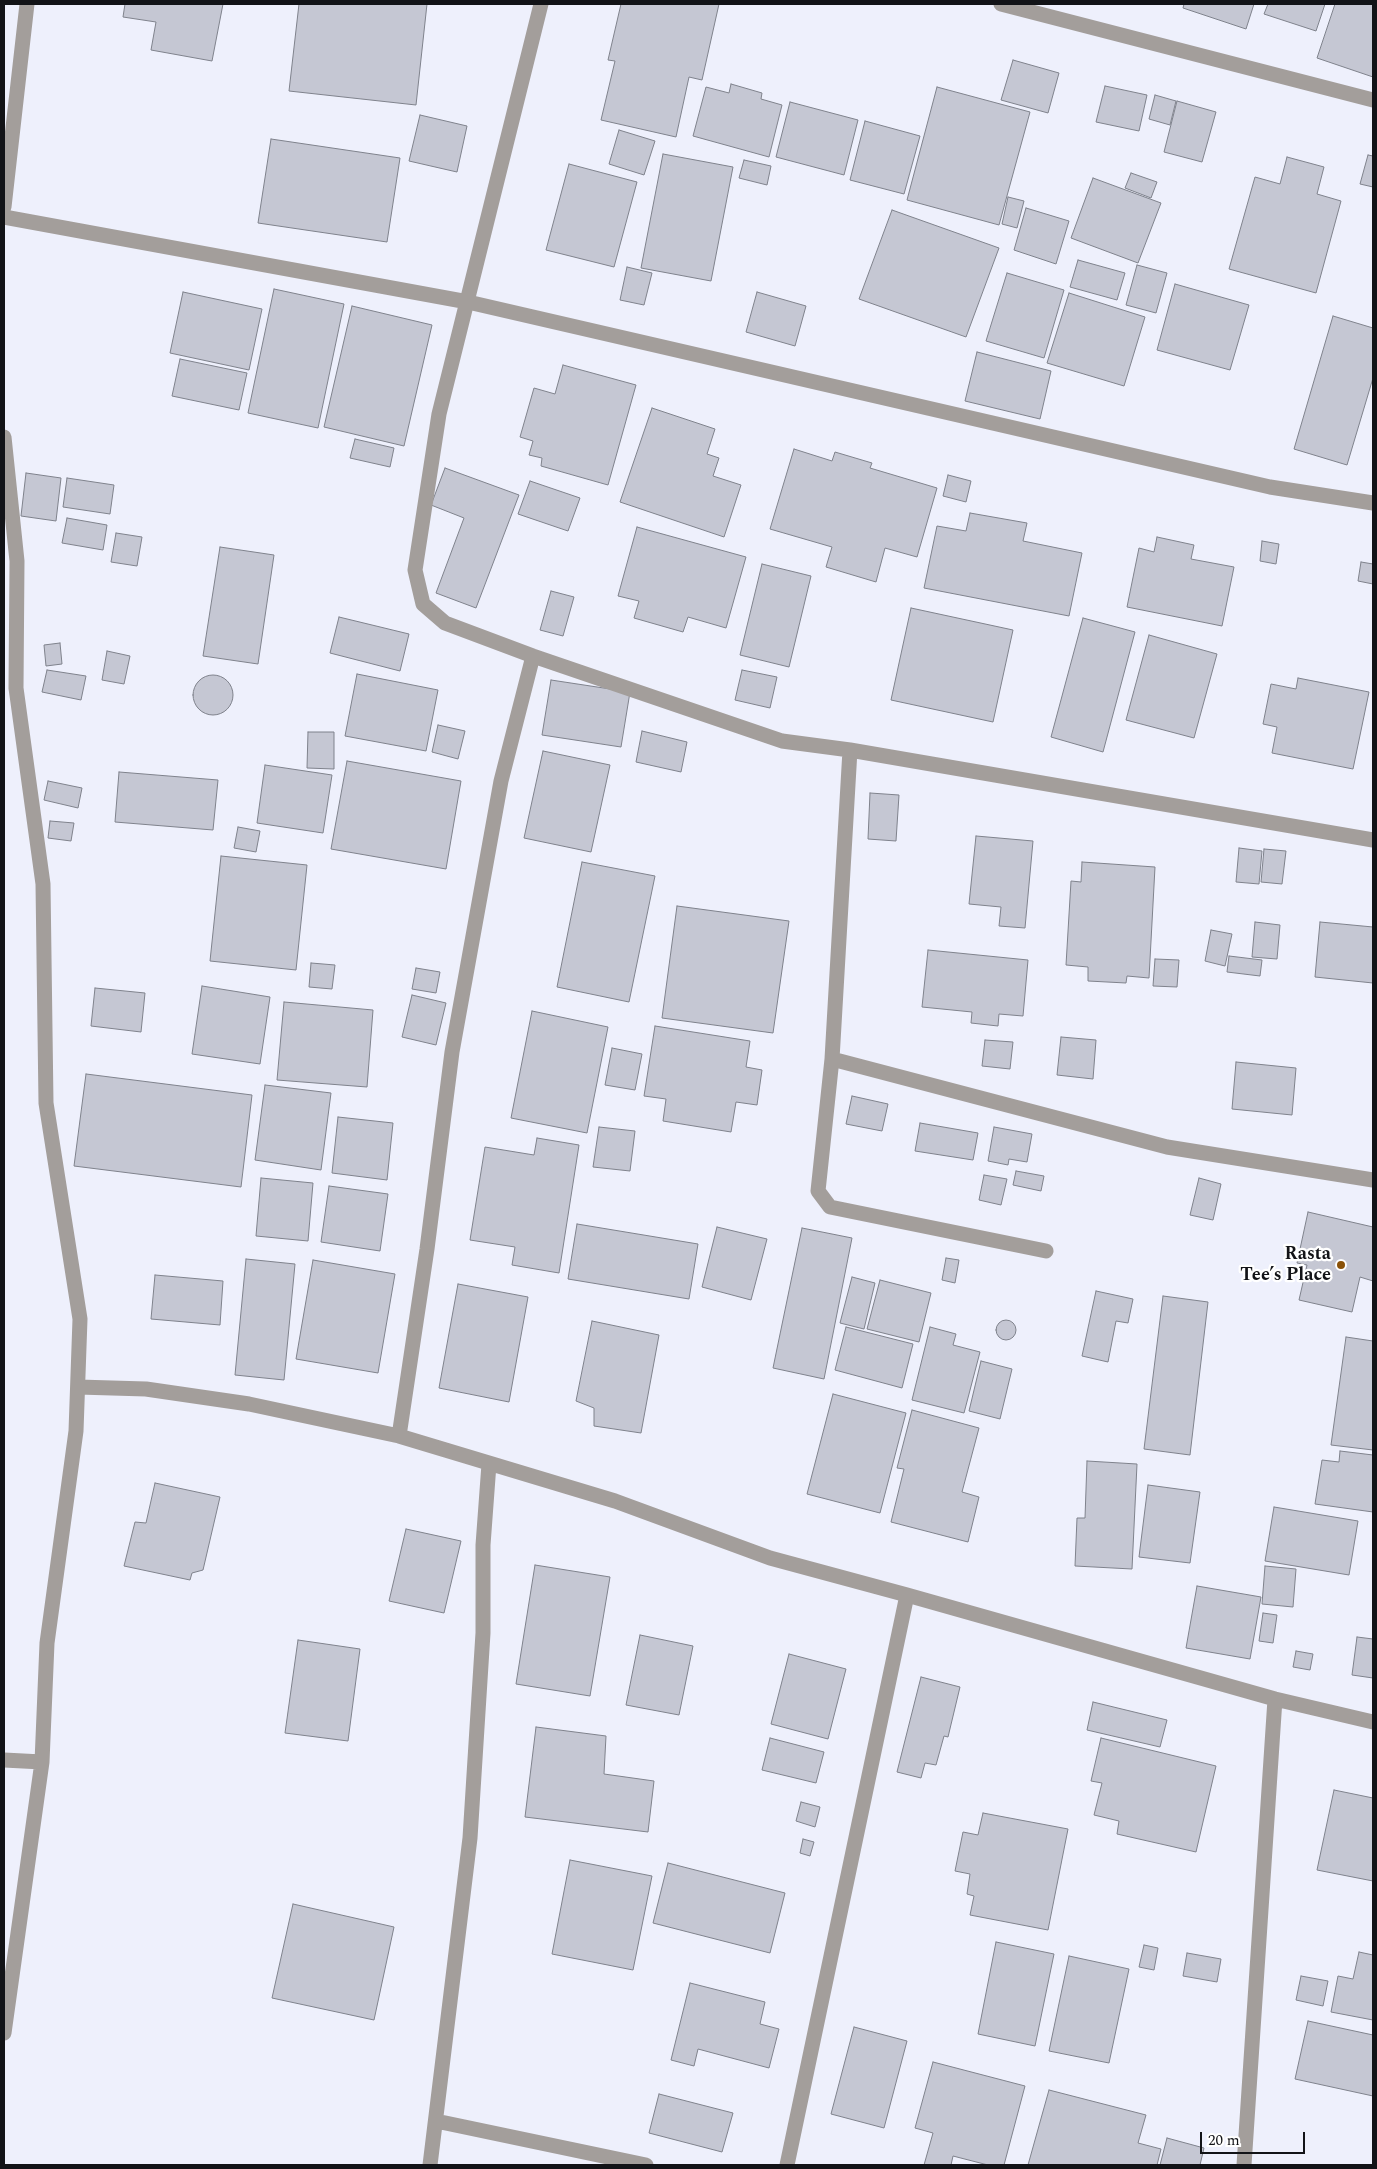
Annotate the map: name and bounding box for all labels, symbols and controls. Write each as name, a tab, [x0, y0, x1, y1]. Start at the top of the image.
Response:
place label: Rasta Tee’s Place	[1240, 1244, 1331, 1286]
marker: Rasta Tee’s Place	[1335, 1259, 1347, 1271]
scale bar	[1202, 2122, 1307, 2154]
text: 20 m	[1208, 2129, 1240, 2152]

